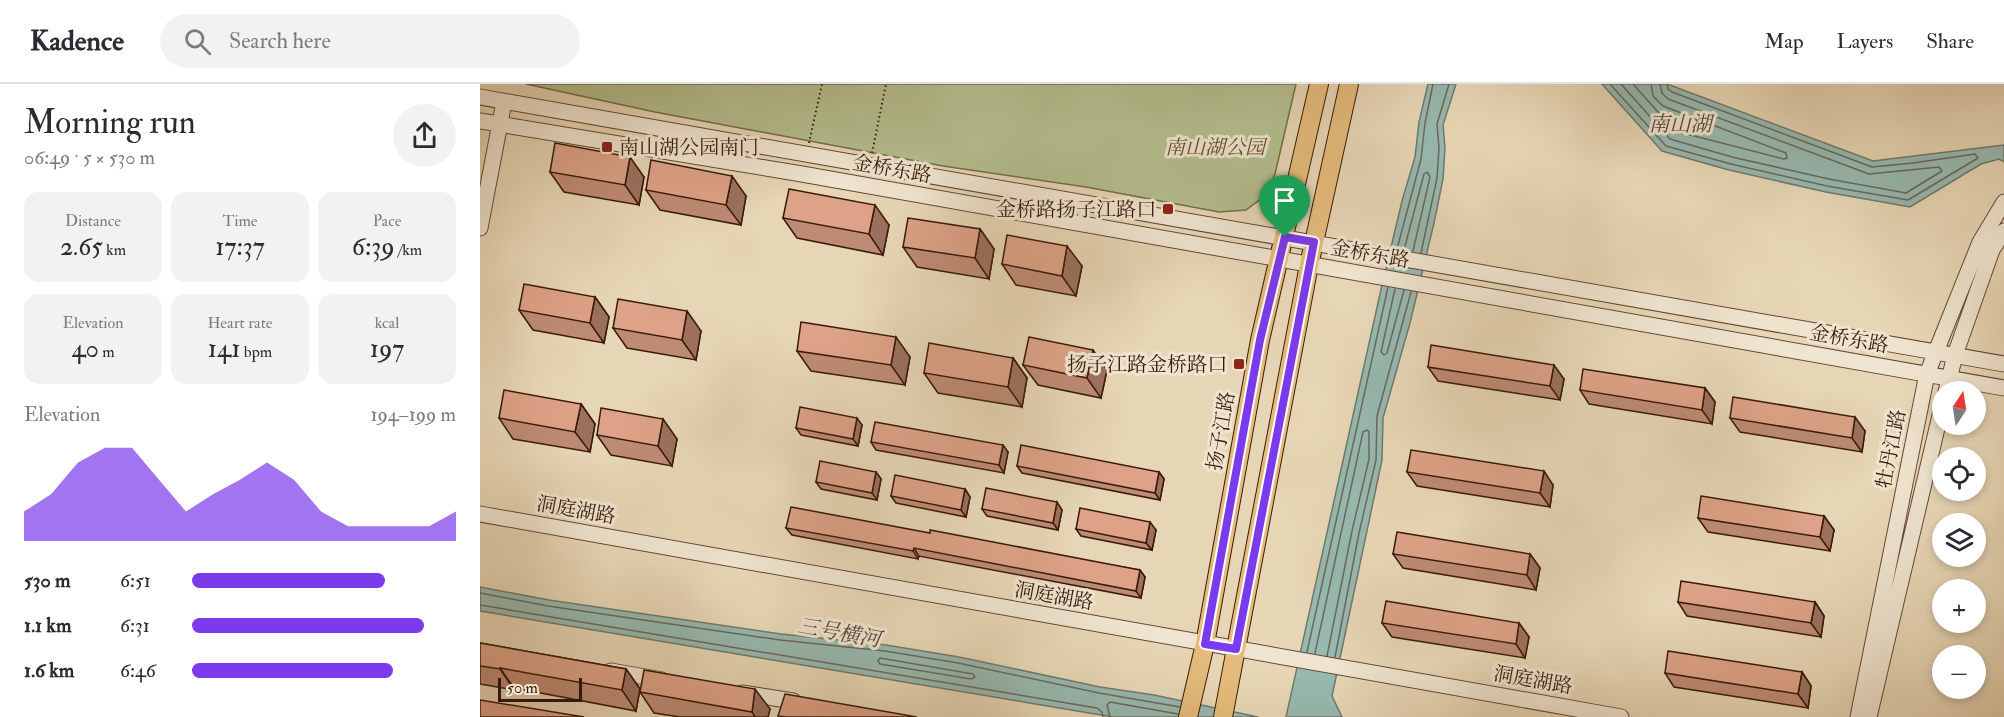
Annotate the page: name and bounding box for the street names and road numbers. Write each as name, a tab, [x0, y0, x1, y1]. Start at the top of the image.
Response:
street label: 金桥东路	[850, 150, 934, 188]
street label: 金桥东路	[1328, 235, 1412, 273]
street label: 金桥东路	[1807, 320, 1891, 358]
street label: 扬子江路	[1202, 389, 1240, 473]
street label: 牡丹江路	[1871, 407, 1911, 491]
street label: 洞庭湖路	[534, 491, 618, 529]
street label: 洞庭湖路	[1012, 577, 1096, 615]
street label: 洞庭湖路	[1491, 661, 1575, 699]

